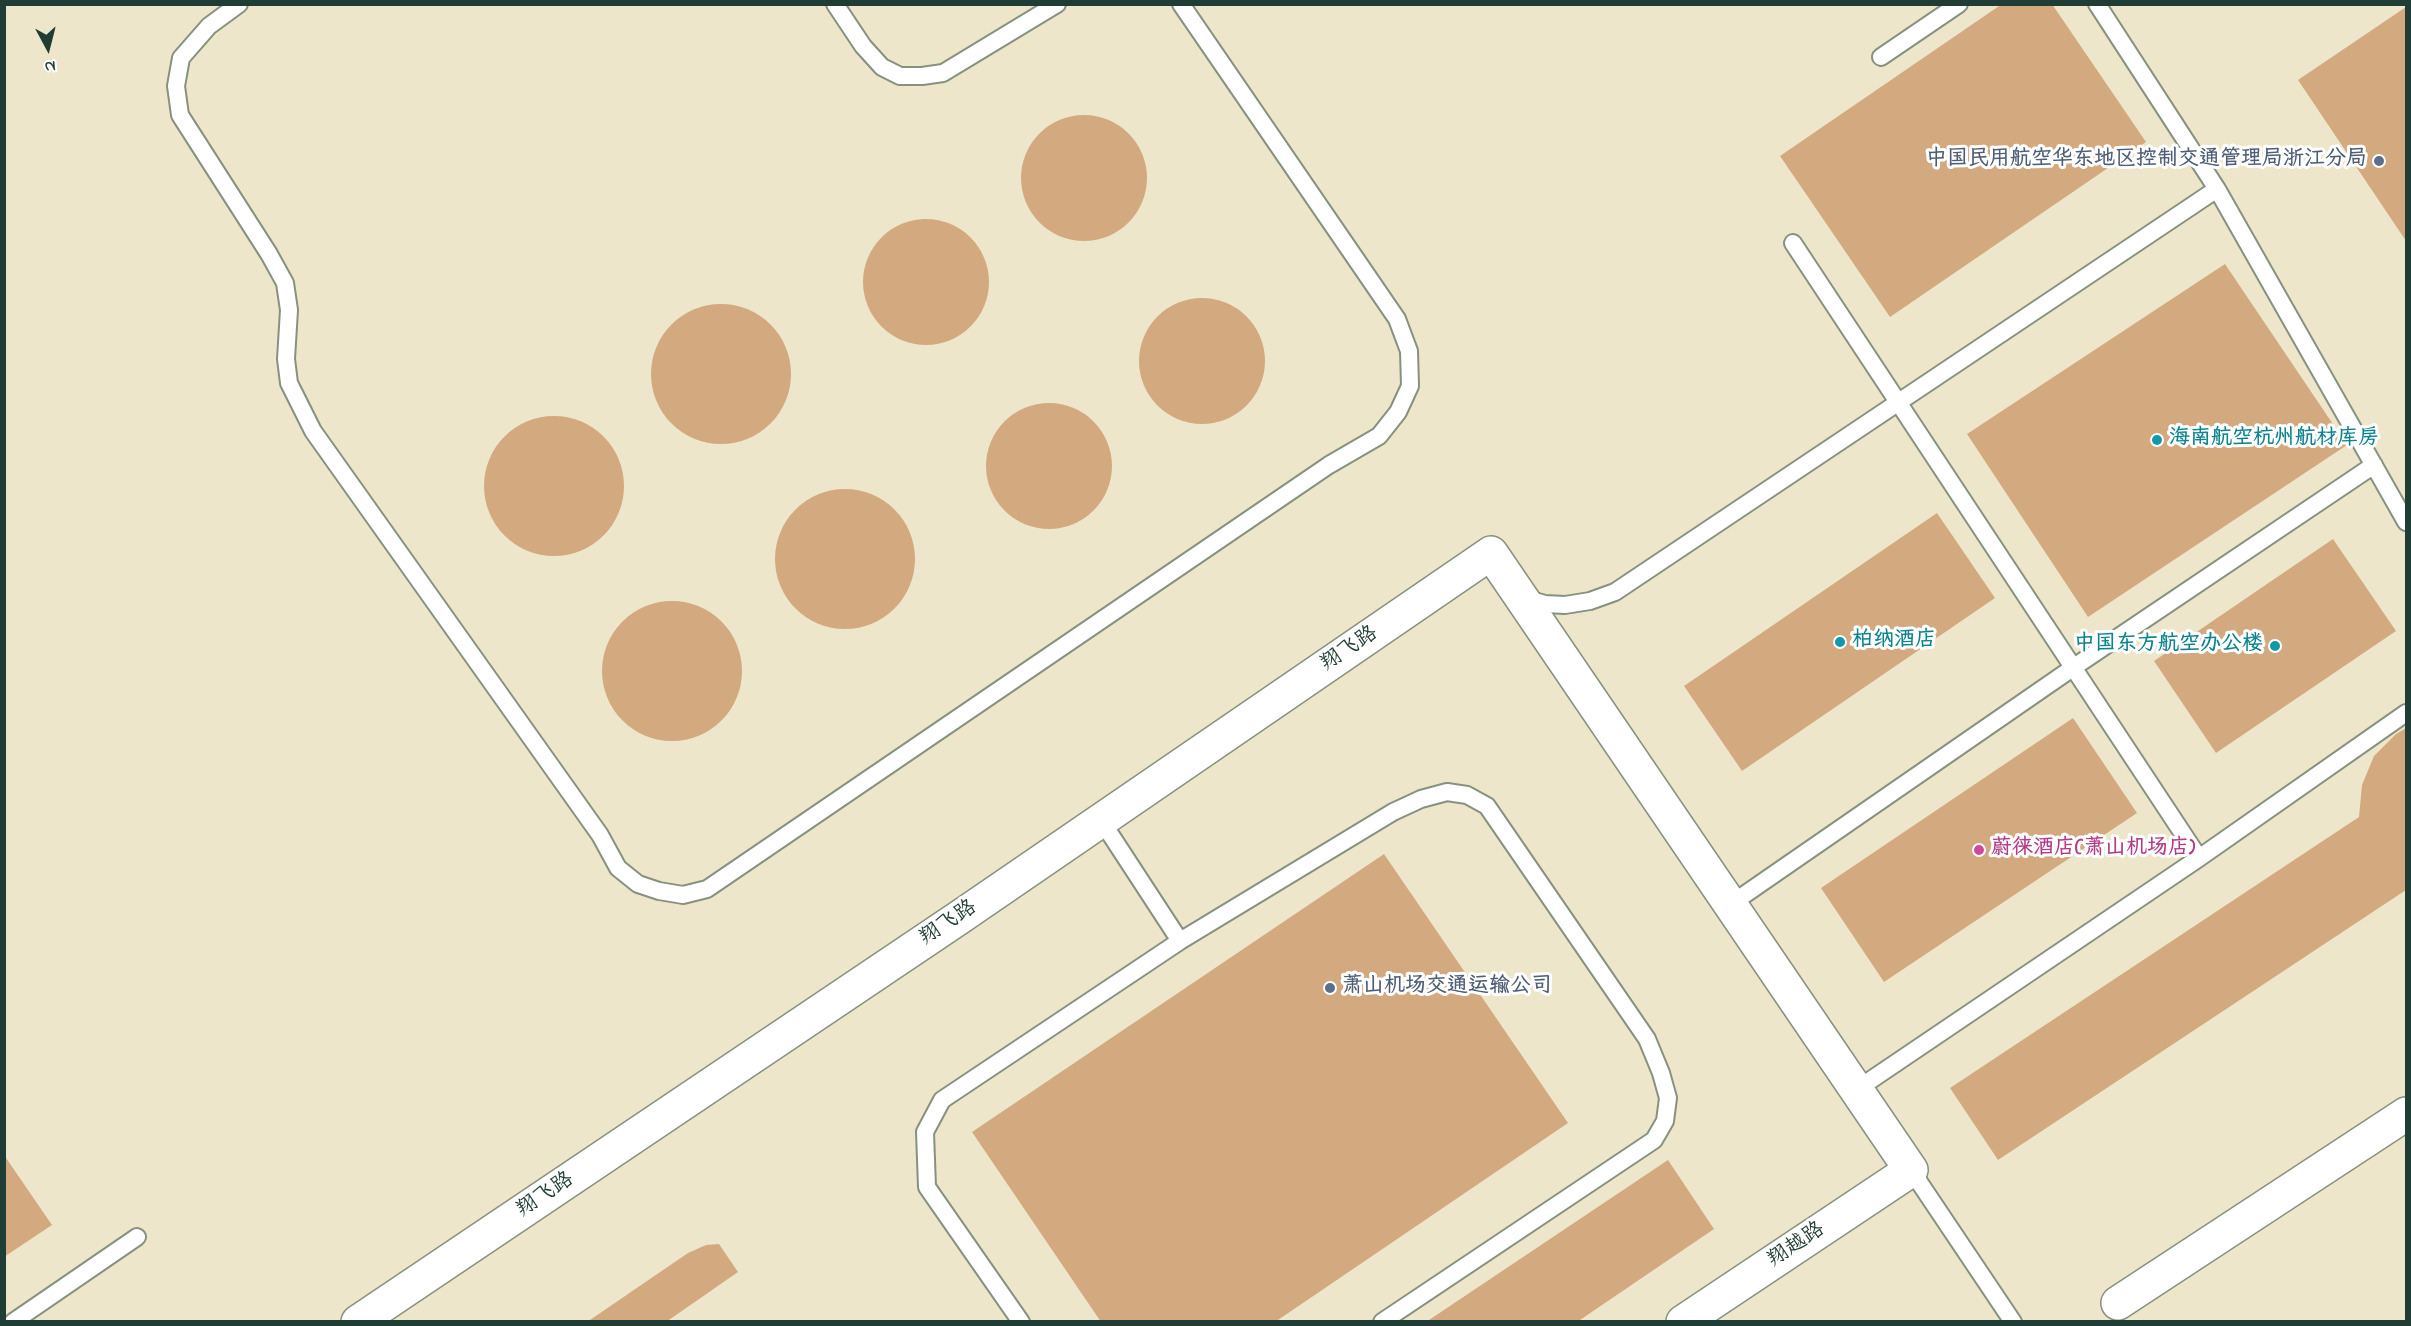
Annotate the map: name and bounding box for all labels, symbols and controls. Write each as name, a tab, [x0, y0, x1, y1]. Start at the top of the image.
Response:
north arrow	[18, 18, 78, 78]
text: N	[43, 53, 57, 78]
place label: 中国民用航空华东地区控制交通管理局浙江分局	[1926, 148, 2367, 174]
marker: 中国民用航空华东地区控制交通管理局浙江分局	[2372, 154, 2386, 168]
place label: 海南航空杭州航材库房	[2169, 427, 2379, 453]
marker: 海南航空杭州航材库房	[2150, 433, 2164, 447]
street label: 翔飞路	[1317, 622, 1383, 678]
place label: 柏纳酒店	[1852, 629, 1936, 655]
place label: 中国东方航空办公楼	[2074, 633, 2263, 659]
marker: 柏纳酒店	[1833, 635, 1847, 649]
marker: 中国东方航空办公楼	[2268, 639, 2282, 653]
place label: 蔚徕酒店(萧山机场店)	[1991, 837, 2195, 863]
marker: 蔚徕酒店(萧山机场店)	[1972, 843, 1986, 857]
street label: 翔飞路	[916, 896, 982, 952]
place label: 萧山机场交通运输公司	[1342, 975, 1552, 1001]
marker: 萧山机场交通运输公司	[1323, 981, 1337, 995]
street label: 翔飞路	[513, 1168, 579, 1224]
street label: 翔越路	[1764, 1218, 1830, 1274]

